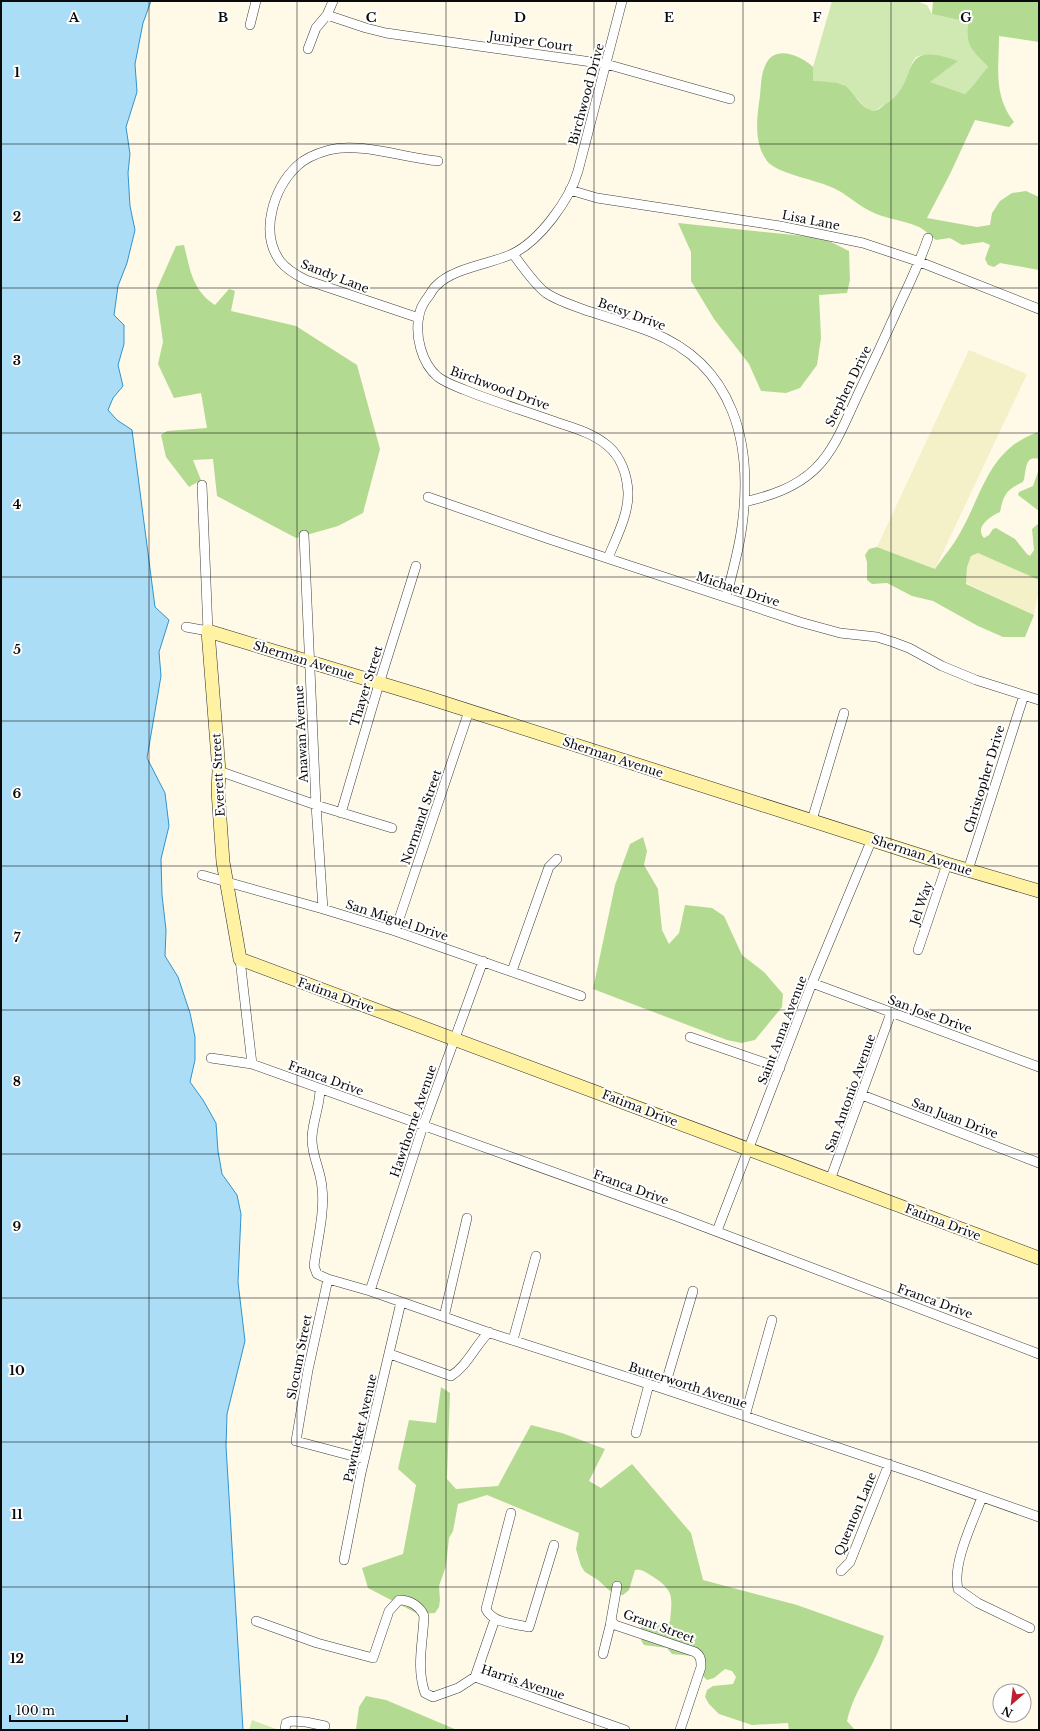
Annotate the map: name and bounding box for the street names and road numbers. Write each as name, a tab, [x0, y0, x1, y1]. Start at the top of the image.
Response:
street label: Juniper Court	[486, 27, 574, 54]
street label: Birchwood Drive	[565, 41, 607, 147]
street label: Lisa Lane	[781, 207, 841, 233]
street label: Sandy Lane	[299, 256, 371, 296]
street label: Betsy Drive	[596, 295, 668, 333]
street label: Stephen Drive	[822, 343, 874, 429]
street label: Birchwood Drive	[448, 363, 552, 413]
street label: Michael Drive	[694, 568, 782, 610]
street label: Sherman Avenue	[252, 637, 357, 683]
street label: Thayer Street	[347, 643, 386, 728]
street label: Anawan Avenue	[291, 685, 311, 784]
street label: Christopher Drive	[960, 723, 1008, 835]
street label: Everett Street	[208, 732, 228, 817]
street label: Sherman Avenue	[561, 734, 665, 780]
street label: Normand Street	[398, 767, 444, 866]
street label: Sherman Avenue	[870, 832, 974, 878]
street label: Jel Way	[906, 879, 936, 929]
street label: San Miguel Drive	[344, 896, 450, 944]
street label: Saint Anna Avenue	[754, 973, 810, 1086]
street label: Fatima Drive	[296, 974, 376, 1016]
street label: San Jose Drive	[886, 992, 974, 1036]
street label: San Antonio Avenue	[822, 1032, 878, 1154]
street label: Franca Drive	[286, 1057, 366, 1099]
street label: Hawthorne Avenue	[387, 1063, 439, 1179]
street label: Fatima Drive	[600, 1087, 680, 1129]
street label: San Juan Drive	[910, 1095, 1000, 1141]
street label: Franca Drive	[591, 1166, 671, 1208]
street label: Fatima Drive	[903, 1201, 983, 1243]
street label: Franca Drive	[895, 1280, 975, 1322]
street label: Slocum Street	[283, 1313, 315, 1401]
street label: Butterworth Avenue	[627, 1359, 749, 1411]
street label: Pawtucket Avenue	[340, 1372, 380, 1484]
street label: Quenton Lane	[831, 1470, 879, 1558]
street label: Grant Street	[621, 1606, 697, 1646]
street label: Harris Avenue	[479, 1661, 567, 1703]

